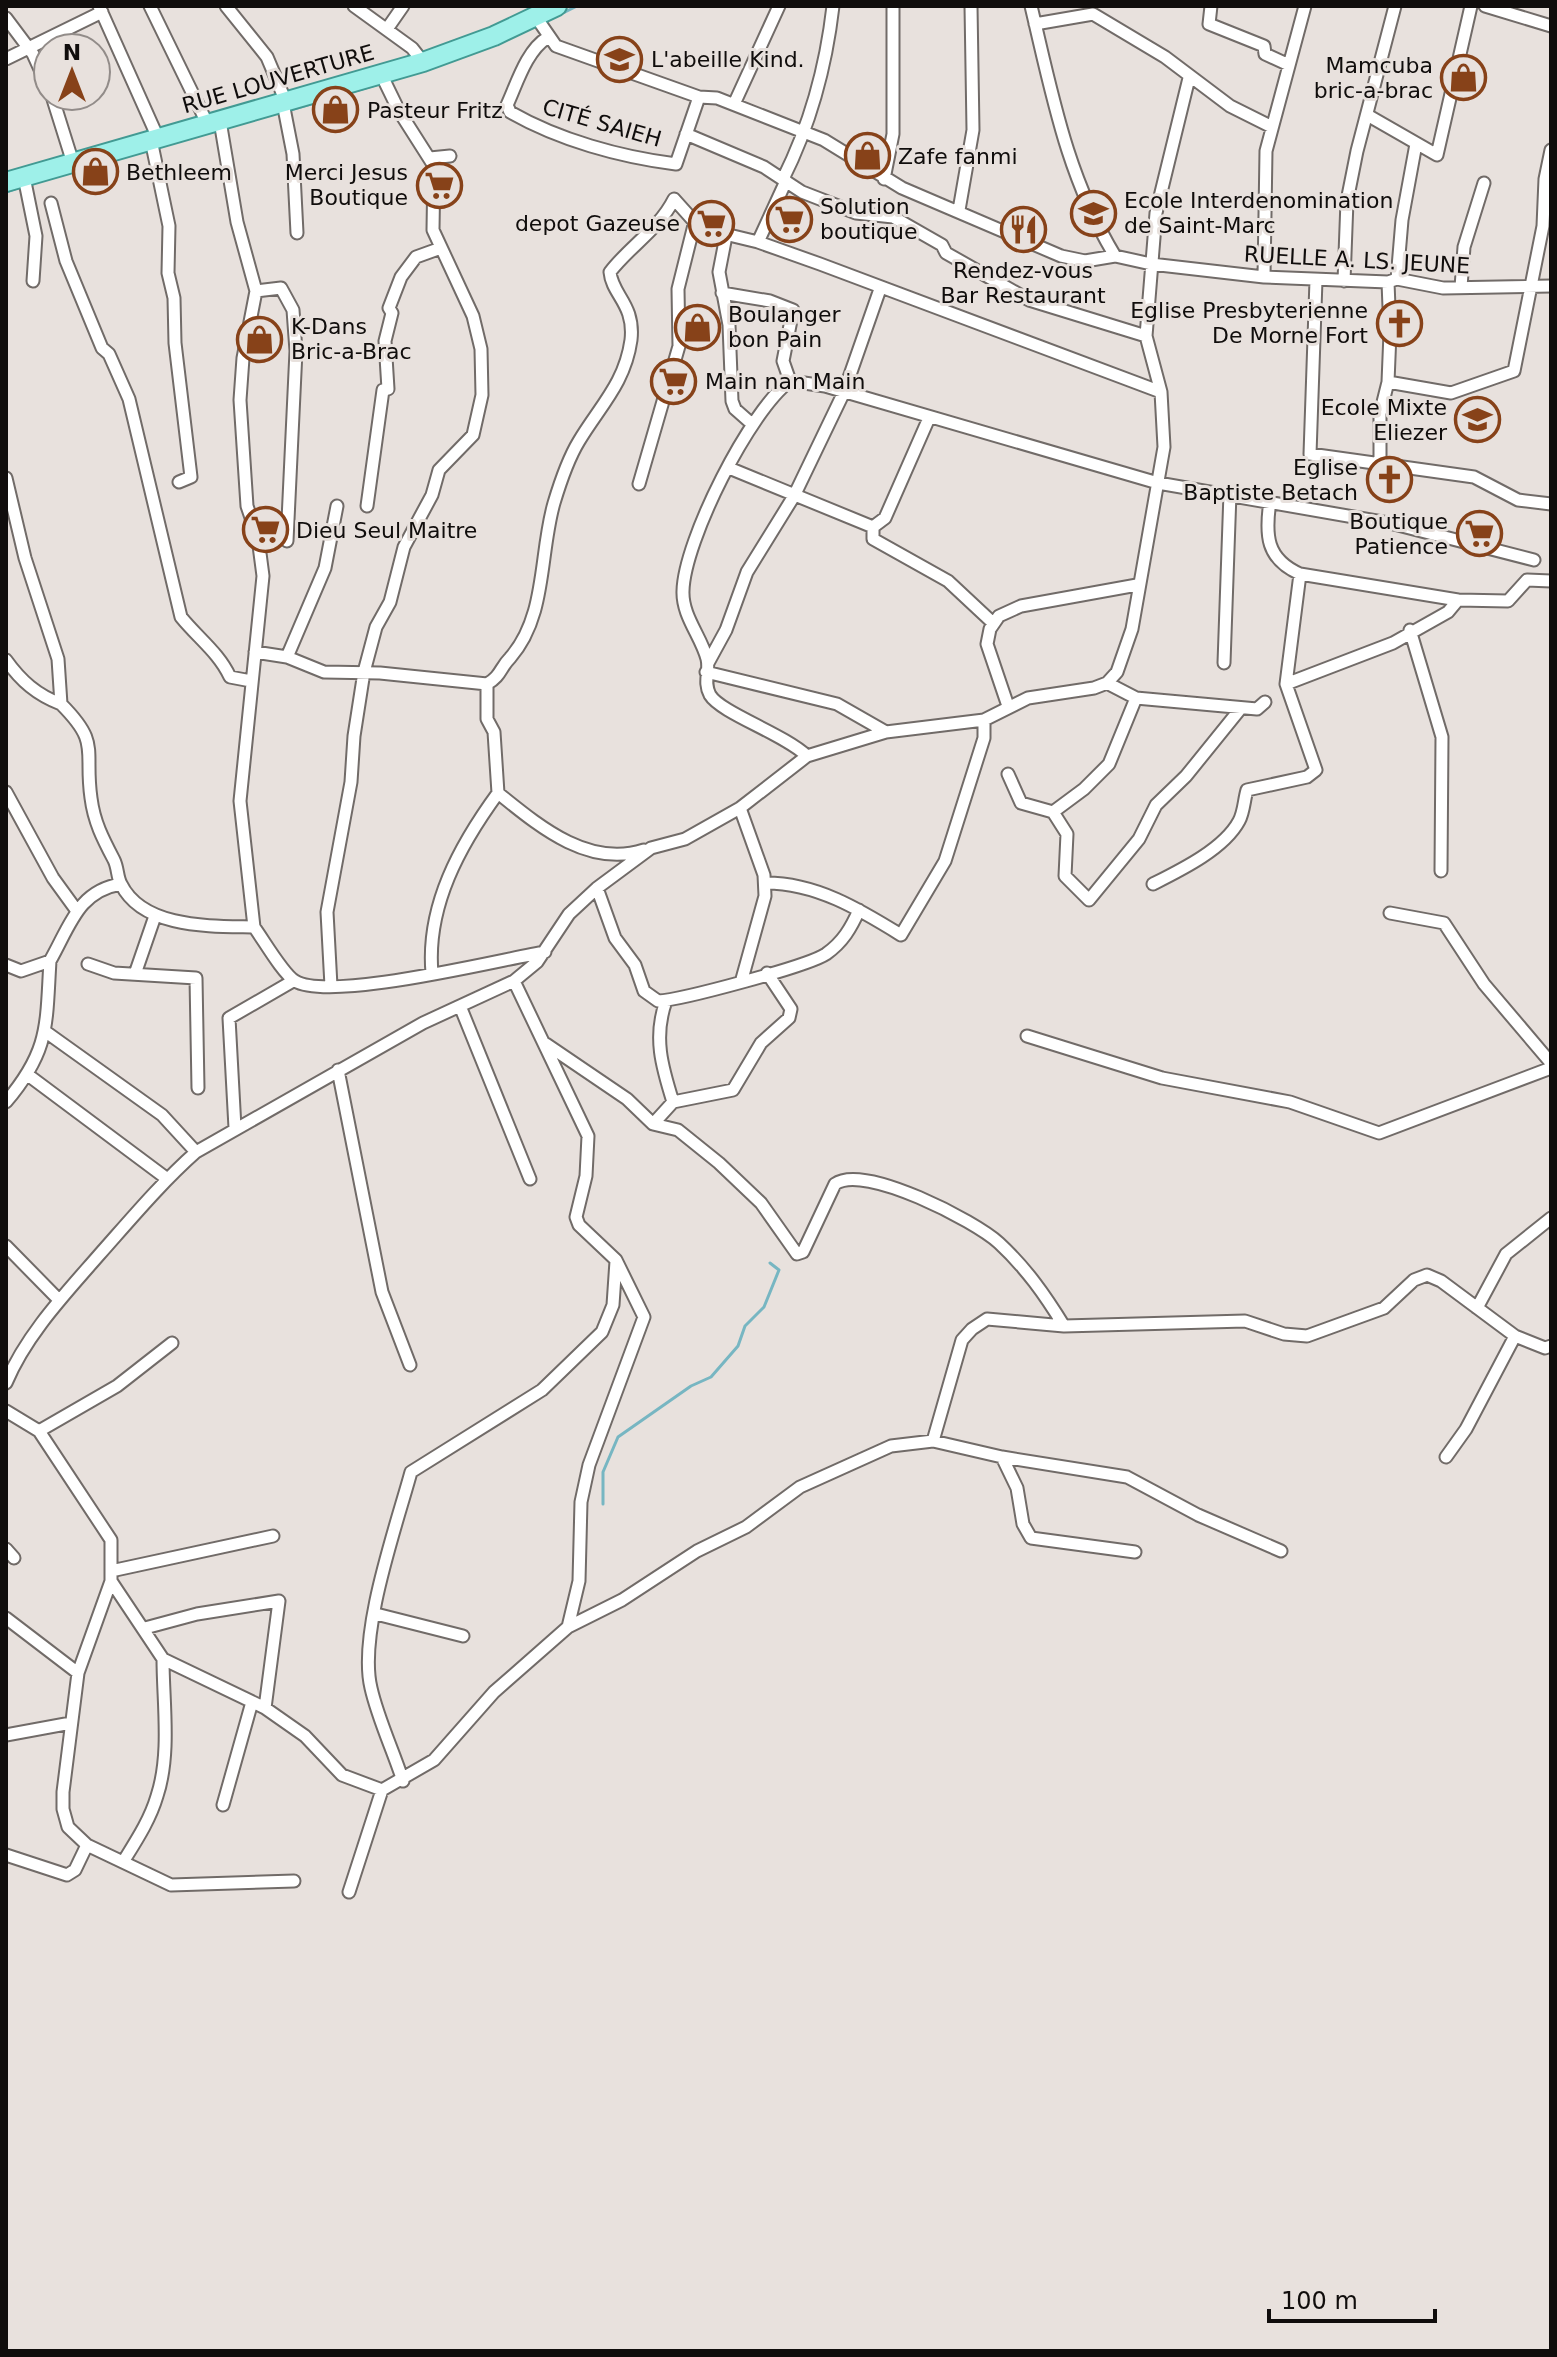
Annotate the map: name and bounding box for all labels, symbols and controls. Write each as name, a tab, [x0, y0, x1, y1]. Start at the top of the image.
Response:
north arrow	[32, 32, 112, 112]
school or university icon: L'abeille Kind.	[596, 35, 644, 83]
text: N	[63, 40, 81, 65]
street label: RUE LOUVERTURE	[179, 40, 377, 118]
place label: L'abeille Kind.	[651, 47, 805, 72]
place label: Mamcuba bric-a-brac	[1314, 53, 1433, 103]
shop icon: Mamcuba bric-a-brac	[1440, 54, 1488, 102]
shop icon: Pasteur Fritz	[312, 86, 360, 134]
street label: CITÉ SAIEH	[540, 94, 664, 152]
place label: Pasteur Fritz	[367, 98, 503, 123]
shop icon: Zafe fanmi	[843, 132, 891, 180]
place label: Zafe fanmi	[898, 144, 1018, 169]
shop icon: Bethleem	[71, 148, 119, 196]
place label: Bethleem	[126, 160, 232, 185]
place label: Merci Jesus Boutique	[285, 160, 408, 210]
supermarket icon: Merci Jesus Boutique	[415, 161, 463, 209]
place label: Ecole Interdenomination de Saint-Marc	[1124, 188, 1393, 238]
school or university icon: Ecole Interdenomination de Saint-Marc	[1069, 189, 1117, 237]
place label: Solution boutique	[820, 194, 918, 244]
supermarket icon: Solution boutique	[765, 195, 813, 243]
supermarket icon: depot Gazeuse	[687, 199, 735, 247]
restaurant icon: Rendez-vous Bar Restaurant	[999, 205, 1047, 253]
place label: depot Gazeuse	[515, 211, 680, 236]
street label: RUELLE A. LS. JEUNE	[1243, 242, 1471, 278]
place label: Rendez-vous Bar Restaurant	[940, 258, 1106, 308]
place label: Eglise Presbyterienne De Morne Fort	[1130, 298, 1368, 348]
church icon: Eglise Presbyterienne De Morne Fort	[1375, 299, 1423, 347]
place label: Boulanger bon Pain	[728, 302, 842, 352]
shop icon: Boulanger bon Pain	[673, 303, 721, 351]
place label: K-Dans Bric-a-Brac	[291, 314, 412, 364]
shop icon: K-Dans Bric-a-Brac	[236, 315, 284, 363]
supermarket icon: Main nan Main	[650, 357, 698, 405]
place label: Main nan Main	[705, 369, 865, 394]
place label: Ecole Mixte Eliezer	[1321, 395, 1448, 445]
school or university icon: Ecole Mixte Eliezer	[1454, 396, 1502, 444]
place label: Eglise Baptiste Betach	[1183, 455, 1358, 505]
church icon: Eglise Baptiste Betach	[1365, 456, 1413, 504]
supermarket icon: Dieu Seul Maitre	[241, 506, 289, 554]
place label: Boutique Patience	[1349, 509, 1448, 559]
supermarket icon: Boutique Patience	[1455, 510, 1503, 558]
place label: Dieu Seul Maitre	[296, 518, 477, 543]
scale bar	[1269, 2273, 1435, 2323]
text: 100 m	[1281, 2287, 1358, 2315]

